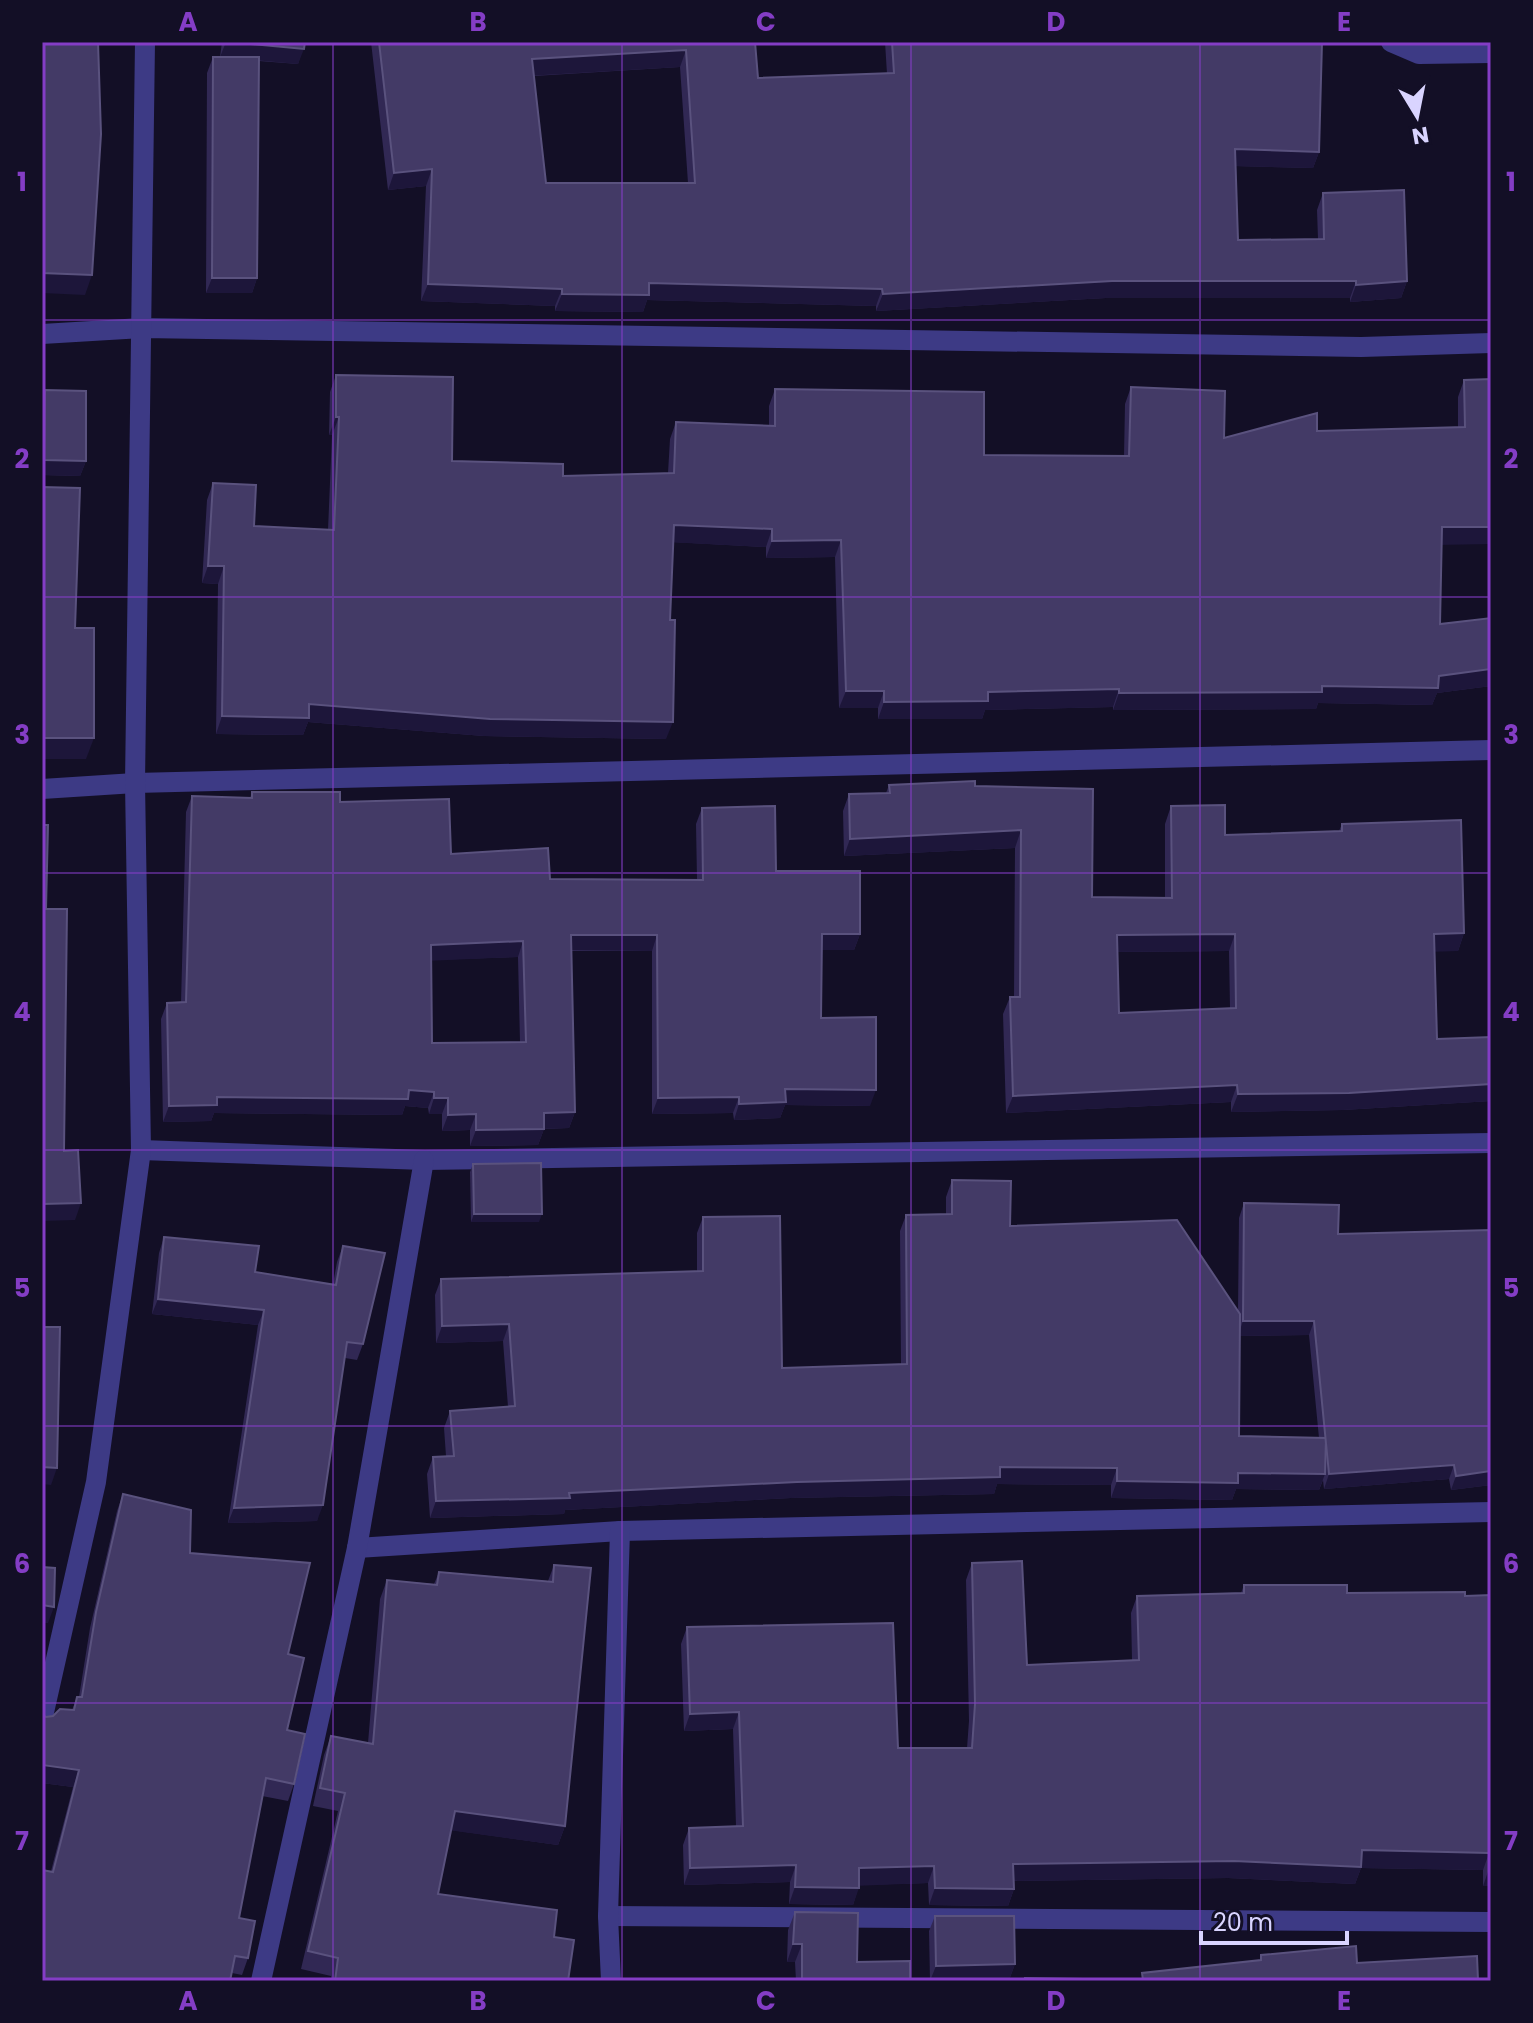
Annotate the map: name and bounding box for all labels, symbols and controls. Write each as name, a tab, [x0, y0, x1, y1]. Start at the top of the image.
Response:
text: A	[178, 4, 198, 40]
text: B	[469, 4, 487, 40]
text: C	[756, 4, 776, 40]
text: D	[1047, 4, 1066, 40]
text: E	[1337, 4, 1351, 40]
north arrow	[1377, 76, 1457, 156]
text: N	[1410, 119, 1431, 152]
text: 1	[17, 164, 27, 200]
text: 1	[1506, 164, 1516, 200]
text: 2	[15, 441, 30, 477]
text: 2	[1504, 441, 1519, 477]
text: 3	[14, 717, 30, 753]
text: 3	[1503, 717, 1519, 753]
text: 4	[13, 994, 31, 1030]
text: 4	[1502, 994, 1520, 1030]
text: 5	[14, 1270, 30, 1306]
text: 5	[1503, 1270, 1519, 1306]
text: 6	[14, 1546, 30, 1582]
text: 6	[1503, 1546, 1519, 1582]
text: 7	[15, 1823, 29, 1859]
text: 7	[1504, 1823, 1518, 1859]
scale bar	[1201, 1895, 1347, 1945]
text: 20 m	[1213, 1906, 1273, 1939]
text: A	[178, 1983, 198, 2019]
text: B	[469, 1983, 487, 2019]
text: C	[756, 1983, 776, 2019]
text: D	[1047, 1983, 1066, 2019]
text: E	[1337, 1983, 1351, 2019]

